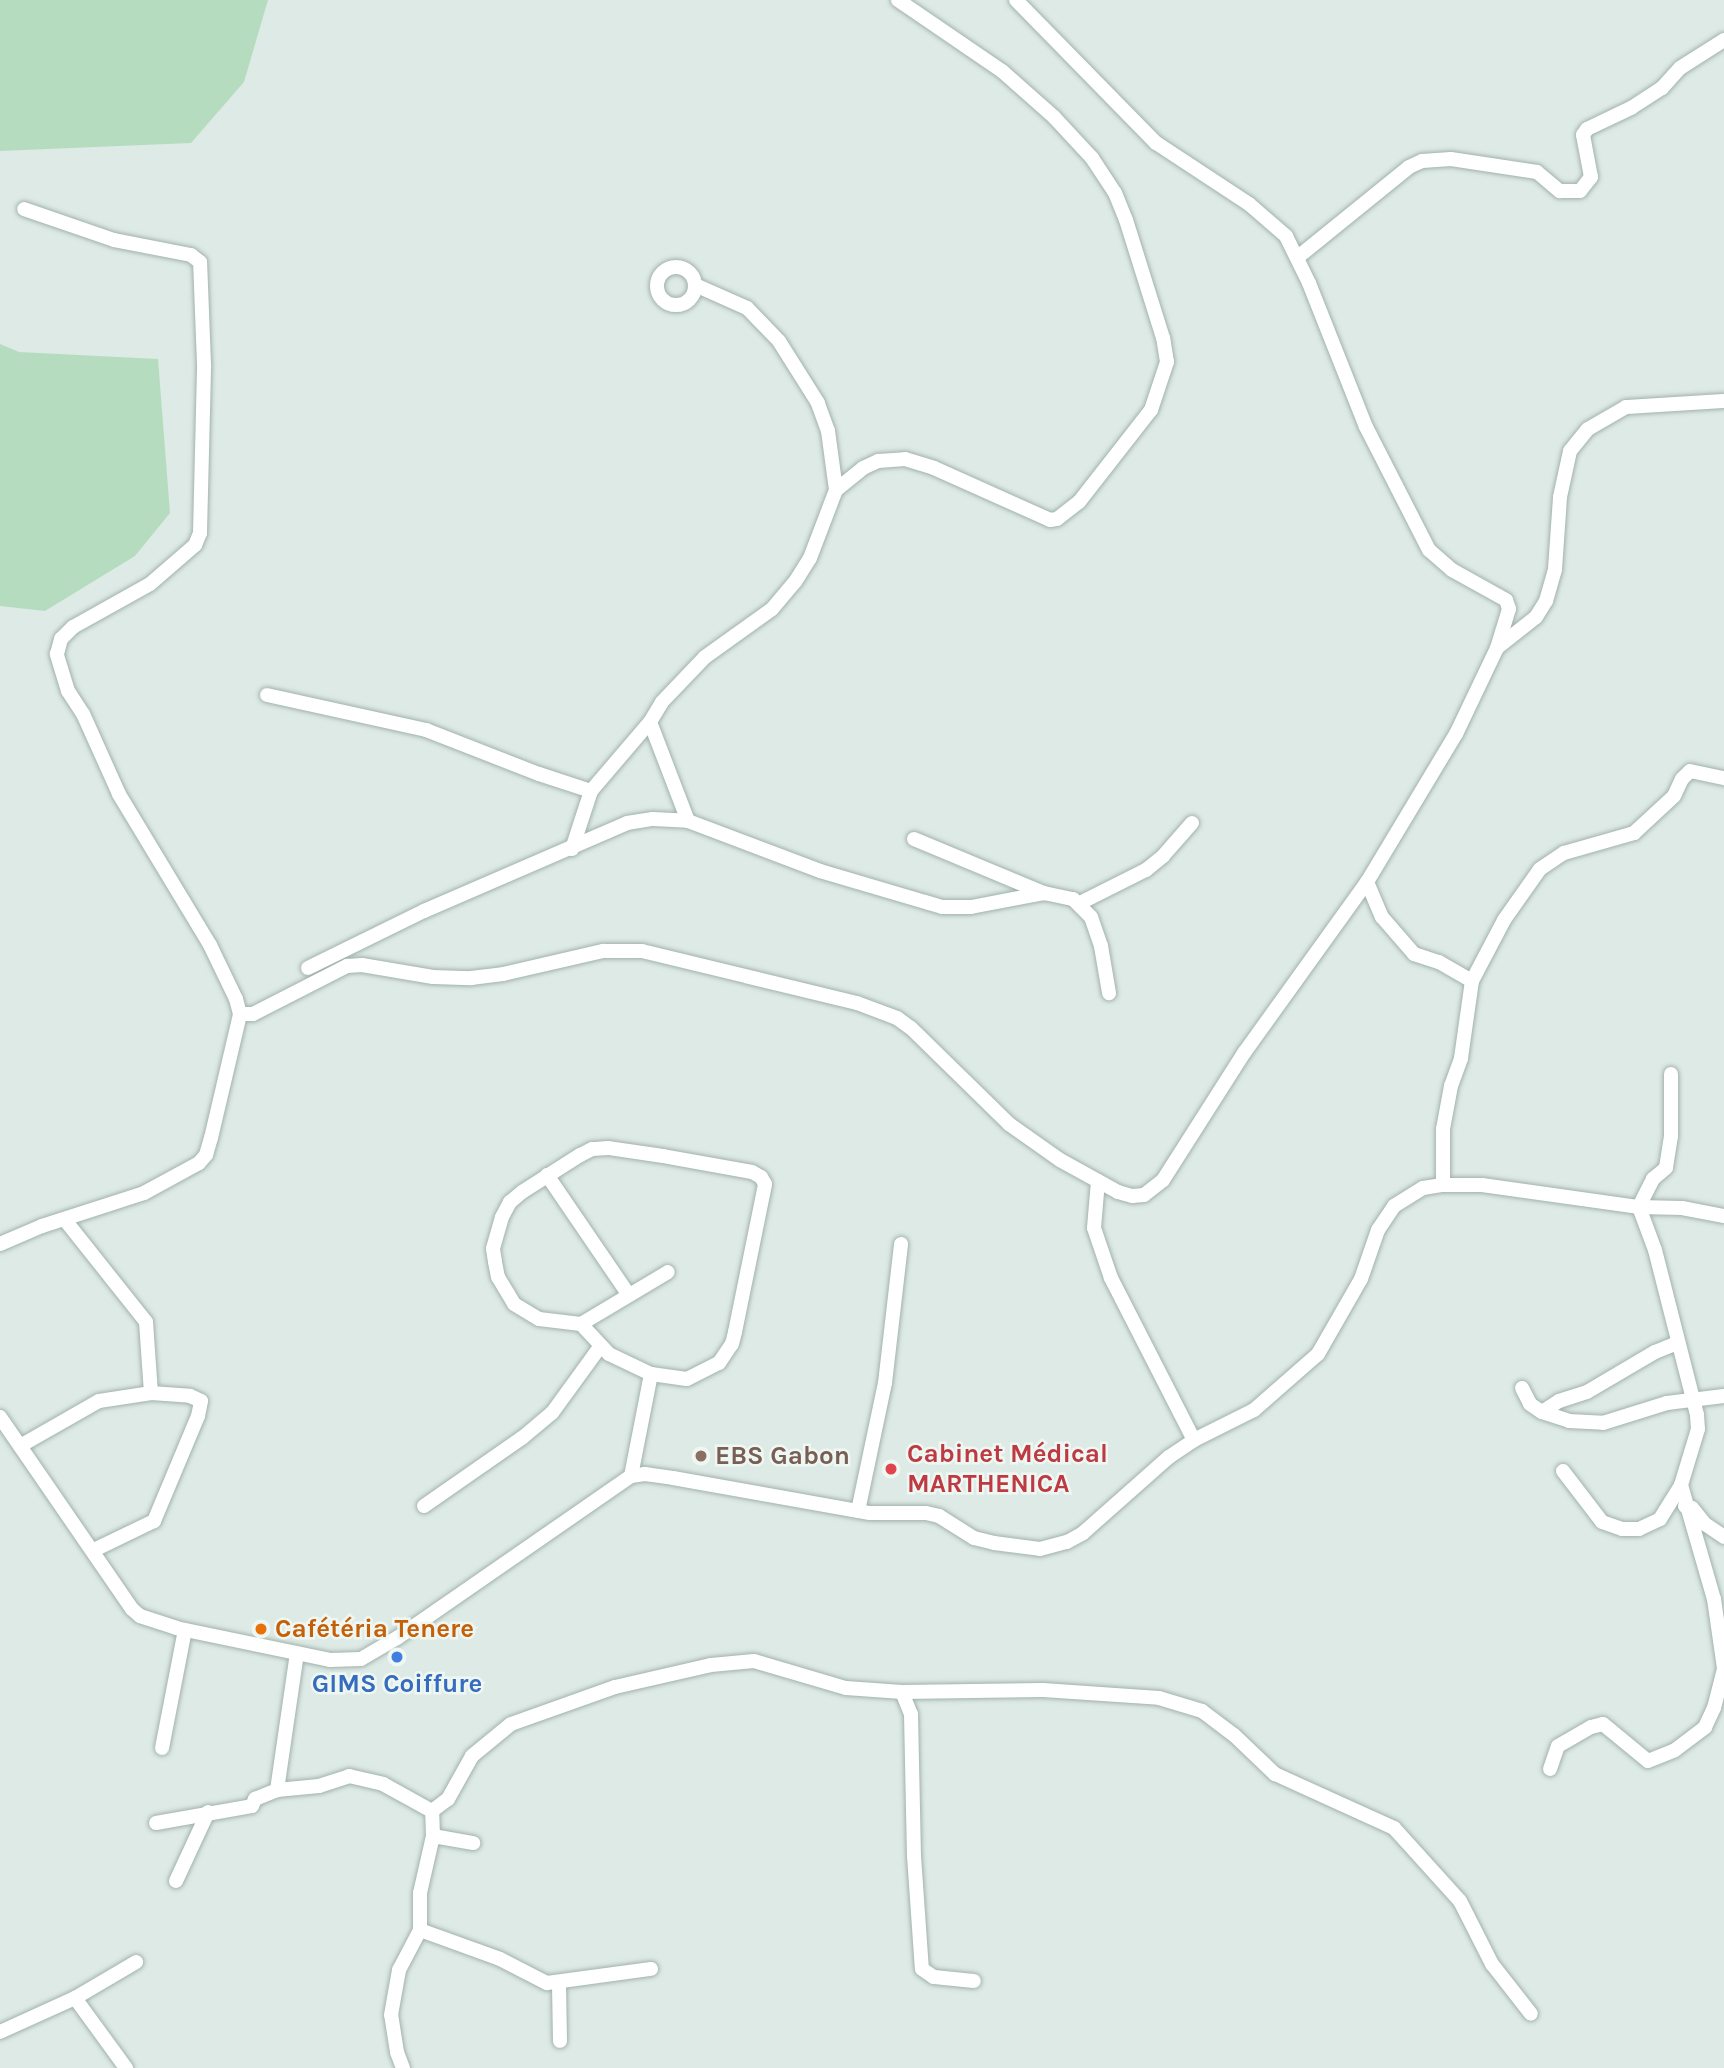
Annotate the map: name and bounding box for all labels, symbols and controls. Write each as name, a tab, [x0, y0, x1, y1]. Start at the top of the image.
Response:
place label: Cabinet Médical MARTHENICA	[907, 1438, 1108, 1500]
place label: EBS Gabon	[715, 1440, 850, 1472]
marker: EBS Gabon	[693, 1448, 709, 1464]
marker: Cabinet Médical MARTHENICA	[881, 1459, 901, 1479]
place label: Cafétéria Tenere	[275, 1613, 474, 1645]
marker: Cafétéria Tenere	[253, 1621, 269, 1637]
marker: GIMS Coiffure	[389, 1649, 405, 1665]
place label: GIMS Coiffure	[312, 1668, 482, 1700]

